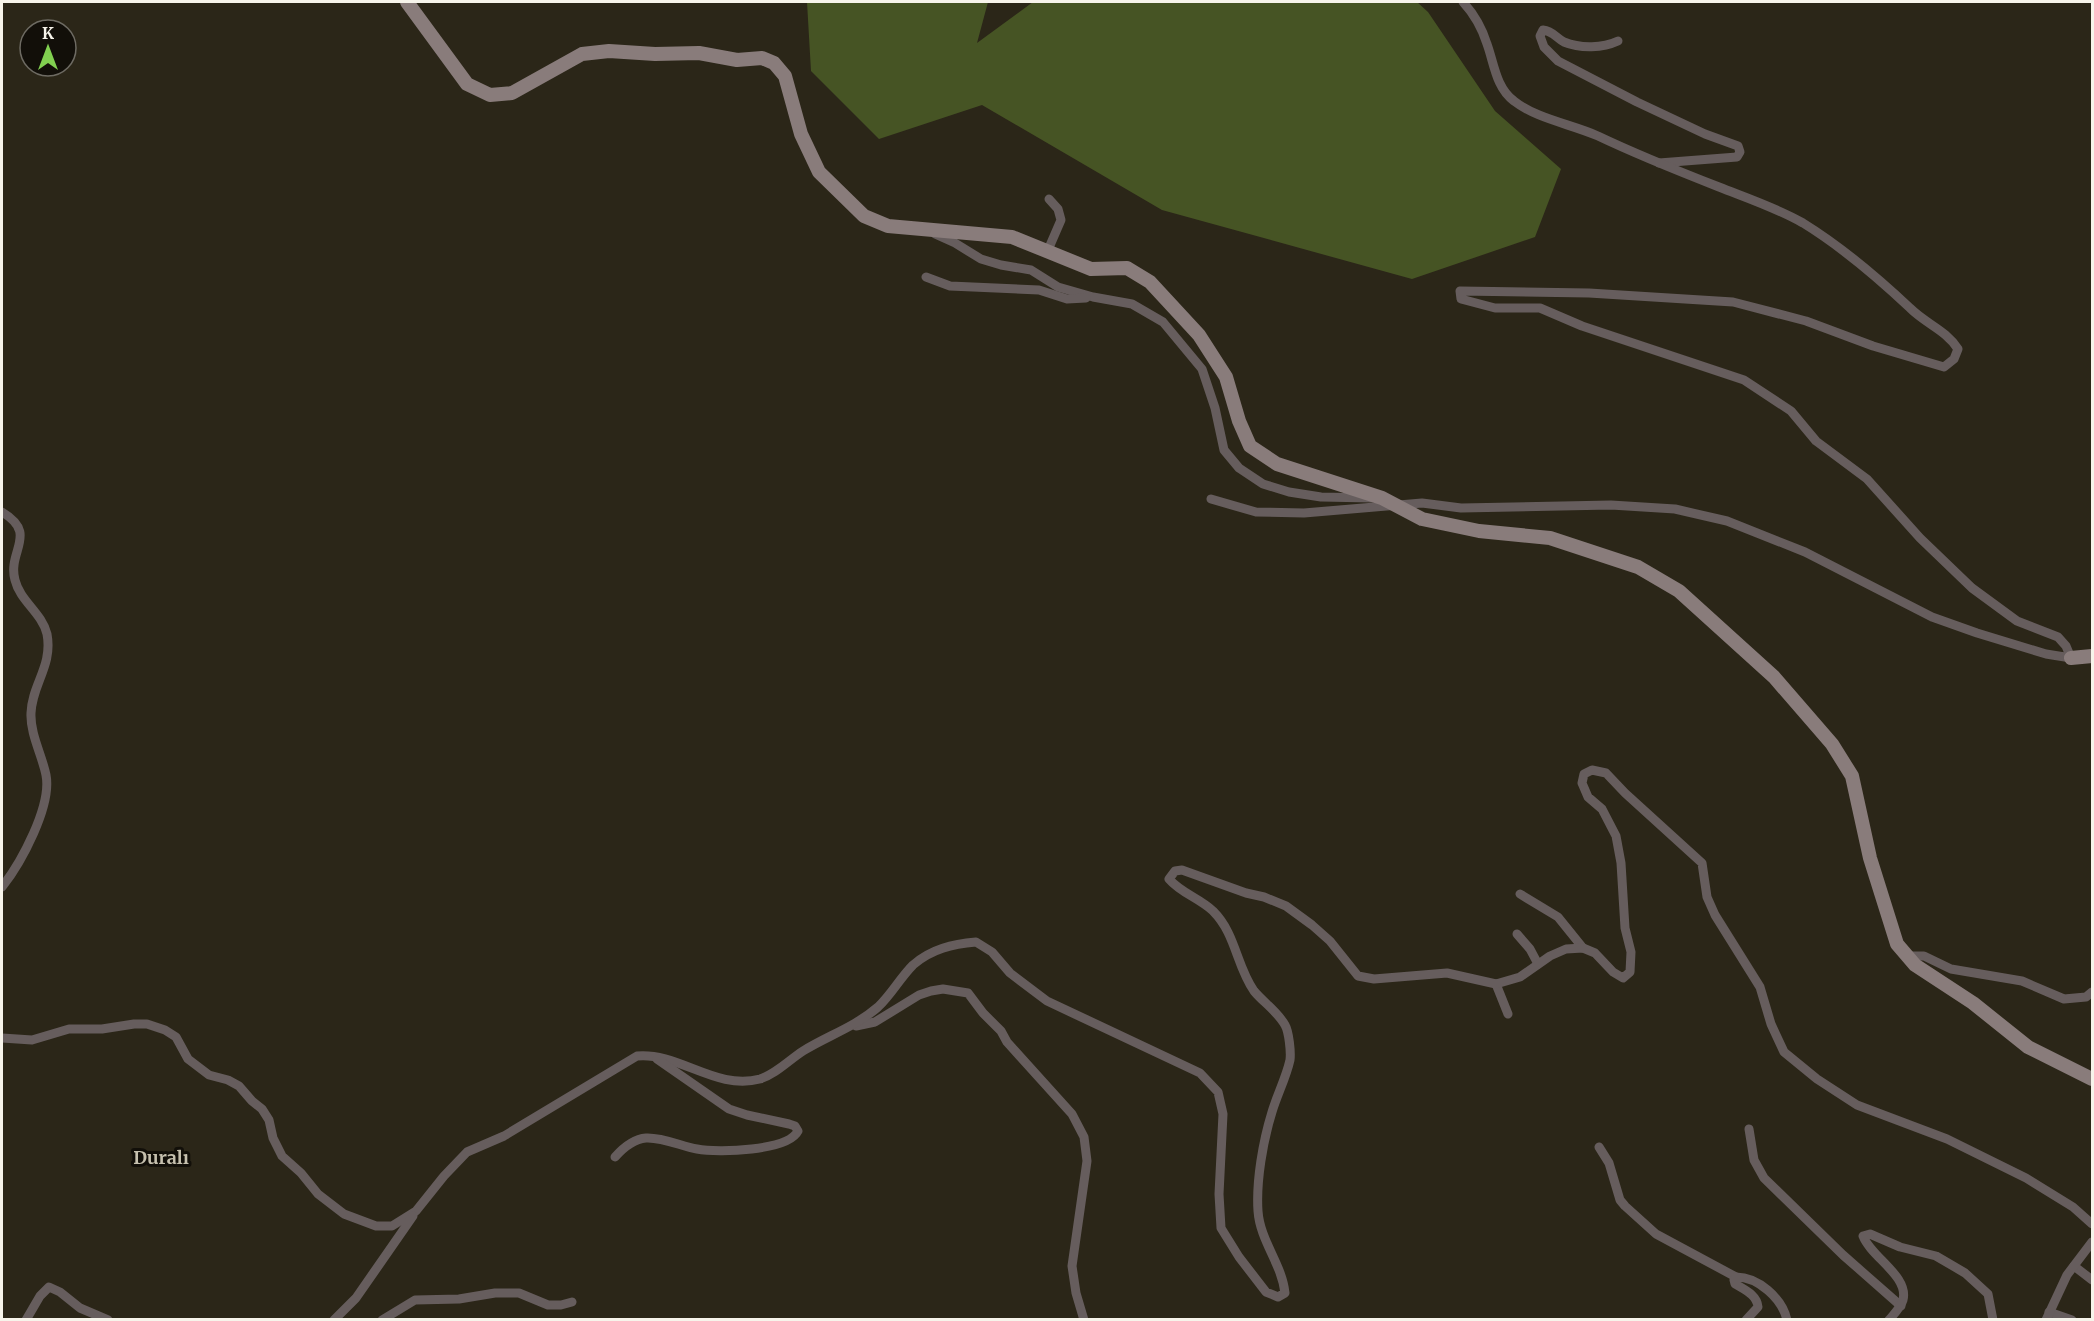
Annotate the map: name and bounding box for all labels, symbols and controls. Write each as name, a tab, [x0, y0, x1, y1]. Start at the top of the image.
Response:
north arrow	[18, 18, 78, 78]
text: K	[42, 23, 54, 43]
district label: Duralı	[133, 1146, 189, 1169]

